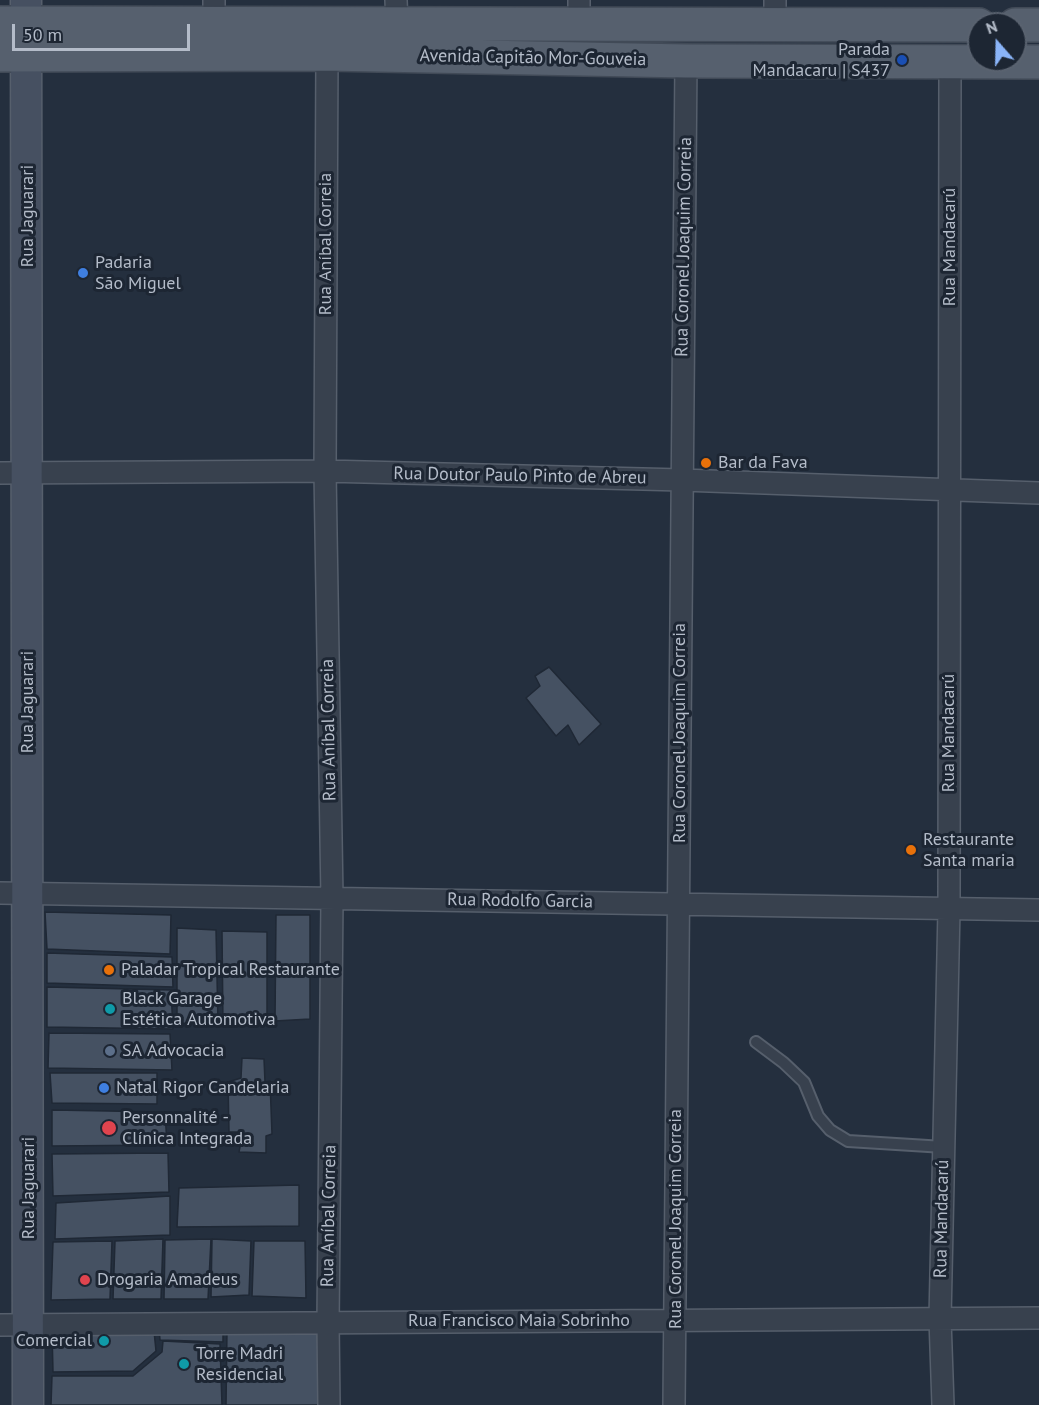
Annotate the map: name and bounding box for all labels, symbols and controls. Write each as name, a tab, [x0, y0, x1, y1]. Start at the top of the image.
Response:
scale bar	[15, 12, 194, 50]
north arrow	[967, 12, 1027, 72]
text: N	[983, 16, 1000, 38]
text: 50 m	[23, 23, 62, 46]
place label: Parada Mandacaru | S437	[753, 39, 890, 82]
street label: Avenida Capitão Mor-Gouveia	[419, 45, 647, 71]
marker: Parada Mandacaru | S437	[895, 53, 909, 67]
street label: Rua Coronel Joaquim Correia	[671, 137, 697, 357]
street label: Rua Jaguarari	[17, 165, 39, 267]
street label: Rua Aníbal Correia	[315, 173, 337, 315]
street label: Rua Mandacarú	[939, 188, 961, 306]
place label: Padaria São Miguel	[95, 252, 181, 294]
marker: Padaria São Miguel	[76, 266, 90, 280]
place label: Bar da Fava	[718, 452, 808, 474]
marker: Bar da Fava	[699, 456, 713, 470]
street label: Rua Doutor Paulo Pinto de Abreu	[393, 463, 647, 489]
street label: Rua Coronel Joaquim Correia	[669, 623, 691, 843]
street label: Rua Jaguarari	[17, 651, 39, 753]
street label: Rua Aníbal Correia	[317, 659, 341, 801]
street label: Rua Mandacarú	[938, 674, 960, 792]
place label: Restaurante Santa maria	[923, 829, 1015, 872]
marker: Restaurante Santa maria	[904, 843, 918, 857]
street label: Rua Rodolfo Garcia	[447, 889, 593, 913]
place label: Paladar Tropical Restaurante	[121, 959, 340, 981]
marker: Paladar Tropical Restaurante	[102, 963, 116, 977]
place label: Black Garage Estética Automotiva	[122, 988, 276, 1030]
marker: Black Garage Estética Automotiva	[103, 1002, 117, 1016]
place label: SA Advocacia	[122, 1040, 224, 1062]
marker: SA Advocacia	[103, 1044, 117, 1058]
place label: Natal Rigor Candelaria	[116, 1077, 290, 1099]
marker: Natal Rigor Candelaria	[97, 1081, 111, 1095]
place label: Personnalité - Clínica Integrada	[122, 1107, 252, 1150]
street label: Rua Coronel Joaquim Correia	[665, 1109, 687, 1329]
marker: Personnalité - Clínica Integrada	[100, 1119, 118, 1137]
street label: Rua Jaguarari	[18, 1137, 40, 1239]
street label: Rua Aníbal Correia	[317, 1145, 341, 1287]
street label: Rua Mandacarú	[930, 1160, 954, 1278]
place label: Drogaria Amadeus	[97, 1269, 238, 1291]
marker: Drogaria Amadeus	[78, 1273, 92, 1287]
street label: Rua Francisco Maia Sobrinho	[408, 1310, 630, 1332]
place label: Comercial	[16, 1330, 92, 1352]
marker: Comercial	[97, 1334, 111, 1348]
place label: Torre Madri Residencial	[196, 1343, 283, 1386]
marker: Torre Madri Residencial	[177, 1357, 191, 1371]

